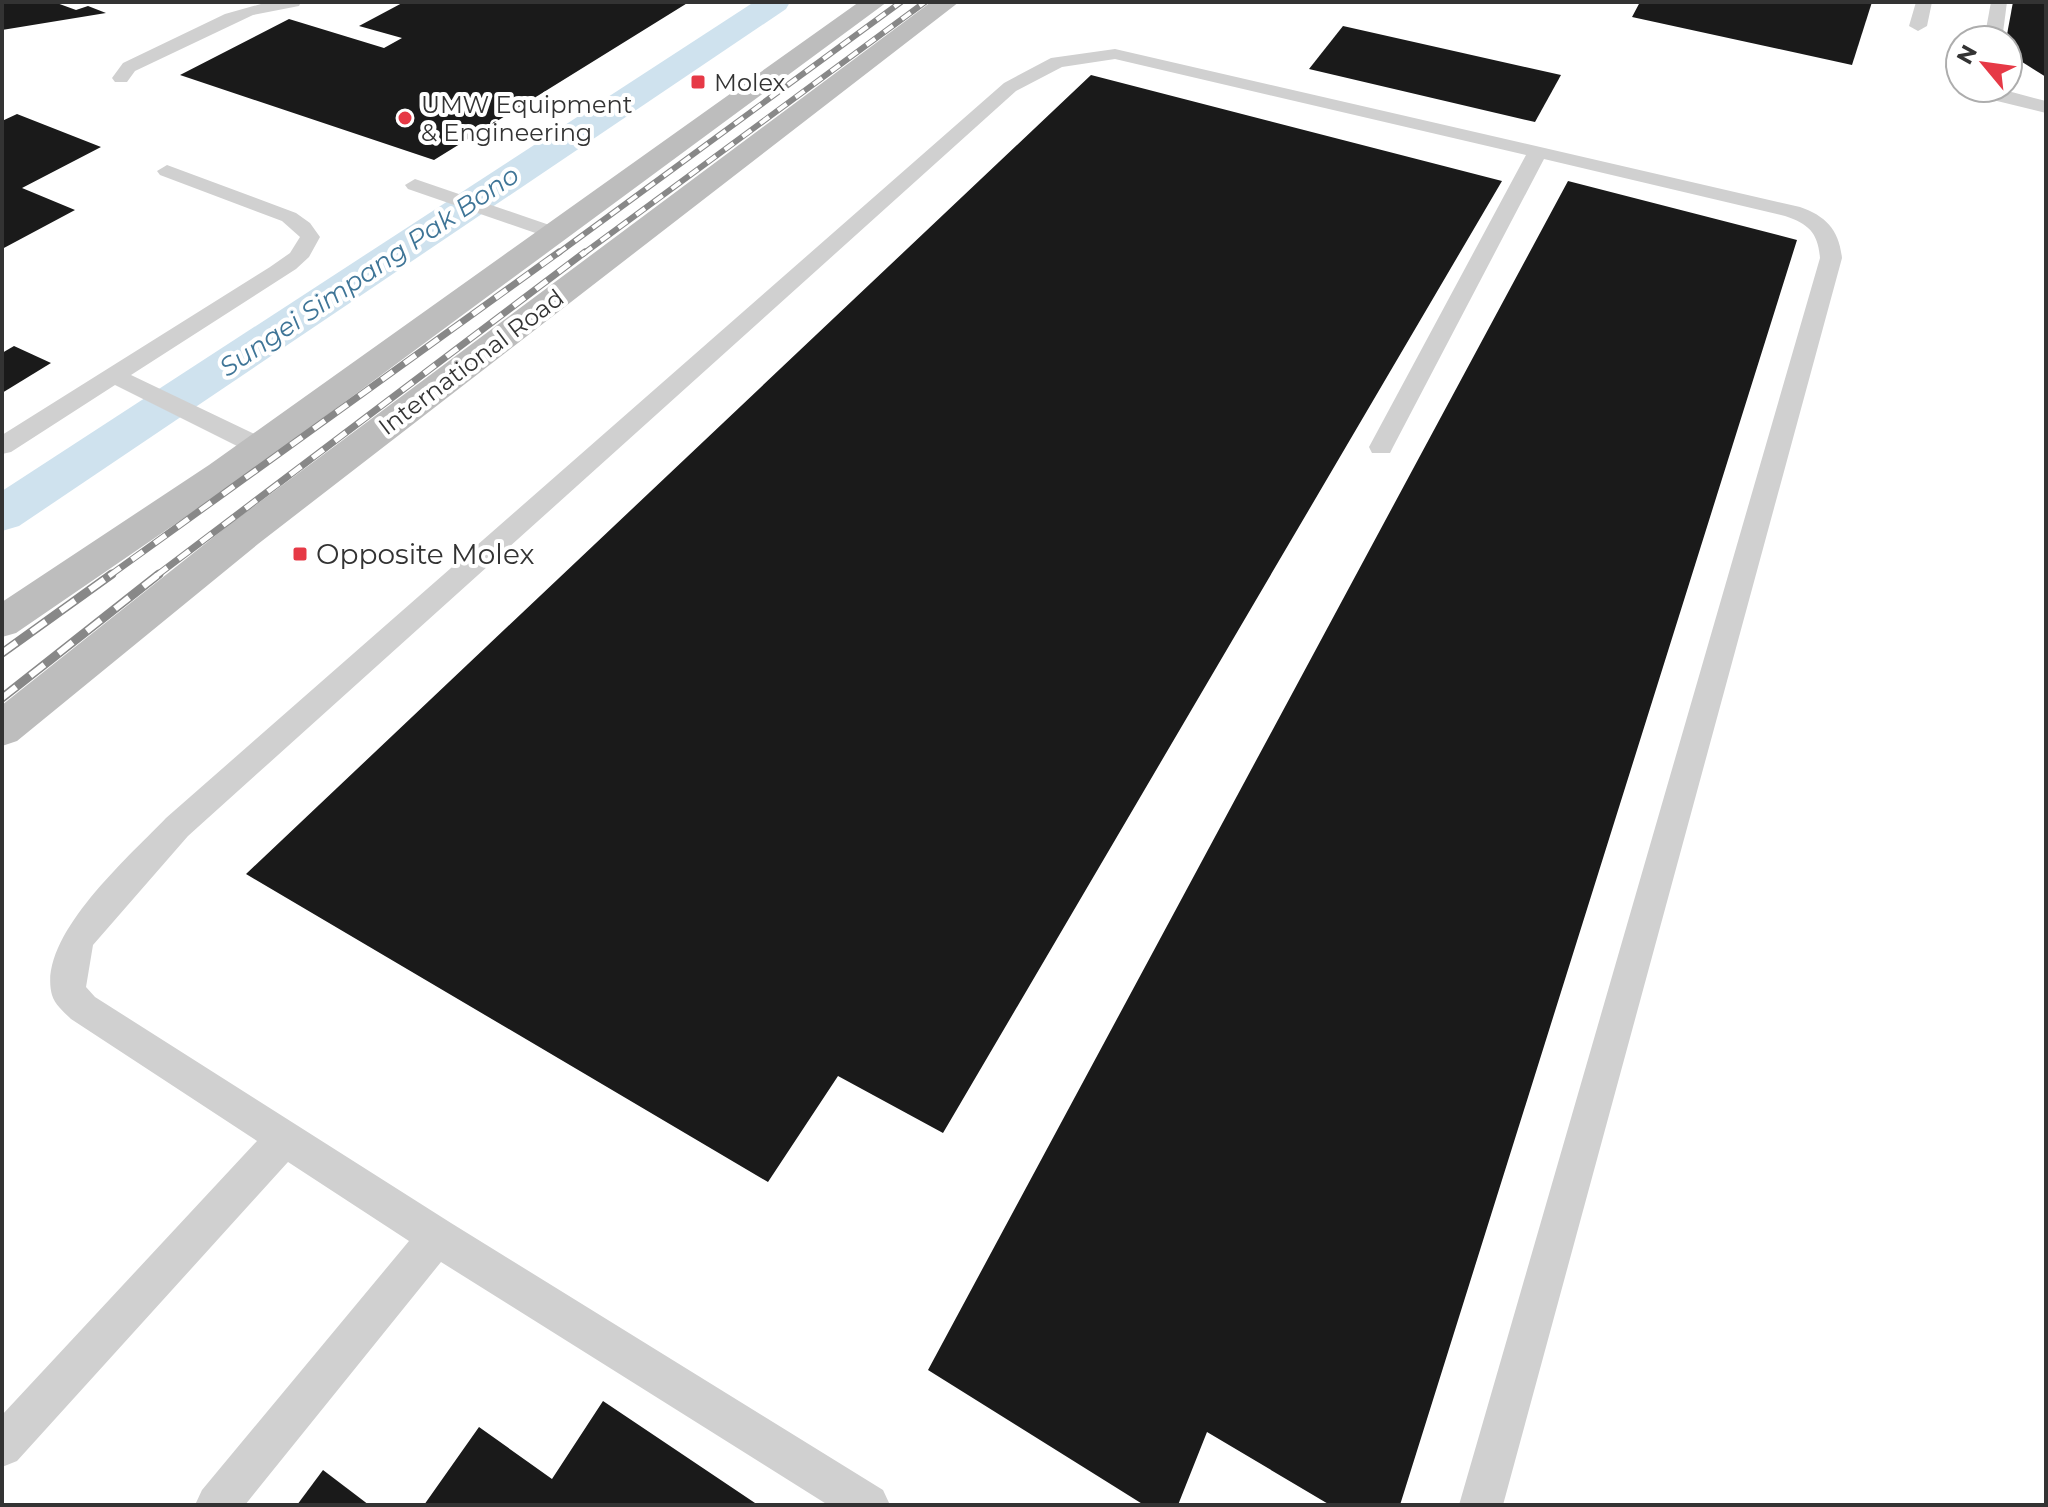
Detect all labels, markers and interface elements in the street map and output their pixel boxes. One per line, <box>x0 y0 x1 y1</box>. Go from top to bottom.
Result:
north arrow <box>1944 24 2024 104</box>
text: N <box>1951 40 1983 69</box>
place label: Molex <box>714 68 786 97</box>
marker: Molex <box>689 73 707 91</box>
place label: UMW Equipment & Engineering <box>421 90 633 147</box>
marker: UMW Equipment & Engineering <box>396 109 414 127</box>
water label: Sungei Simpang Pak Bono <box>213 159 525 383</box>
street label: International Road <box>373 283 569 441</box>
place label: Opposite Molex <box>316 537 534 571</box>
marker: Opposite Molex <box>291 545 309 563</box>

